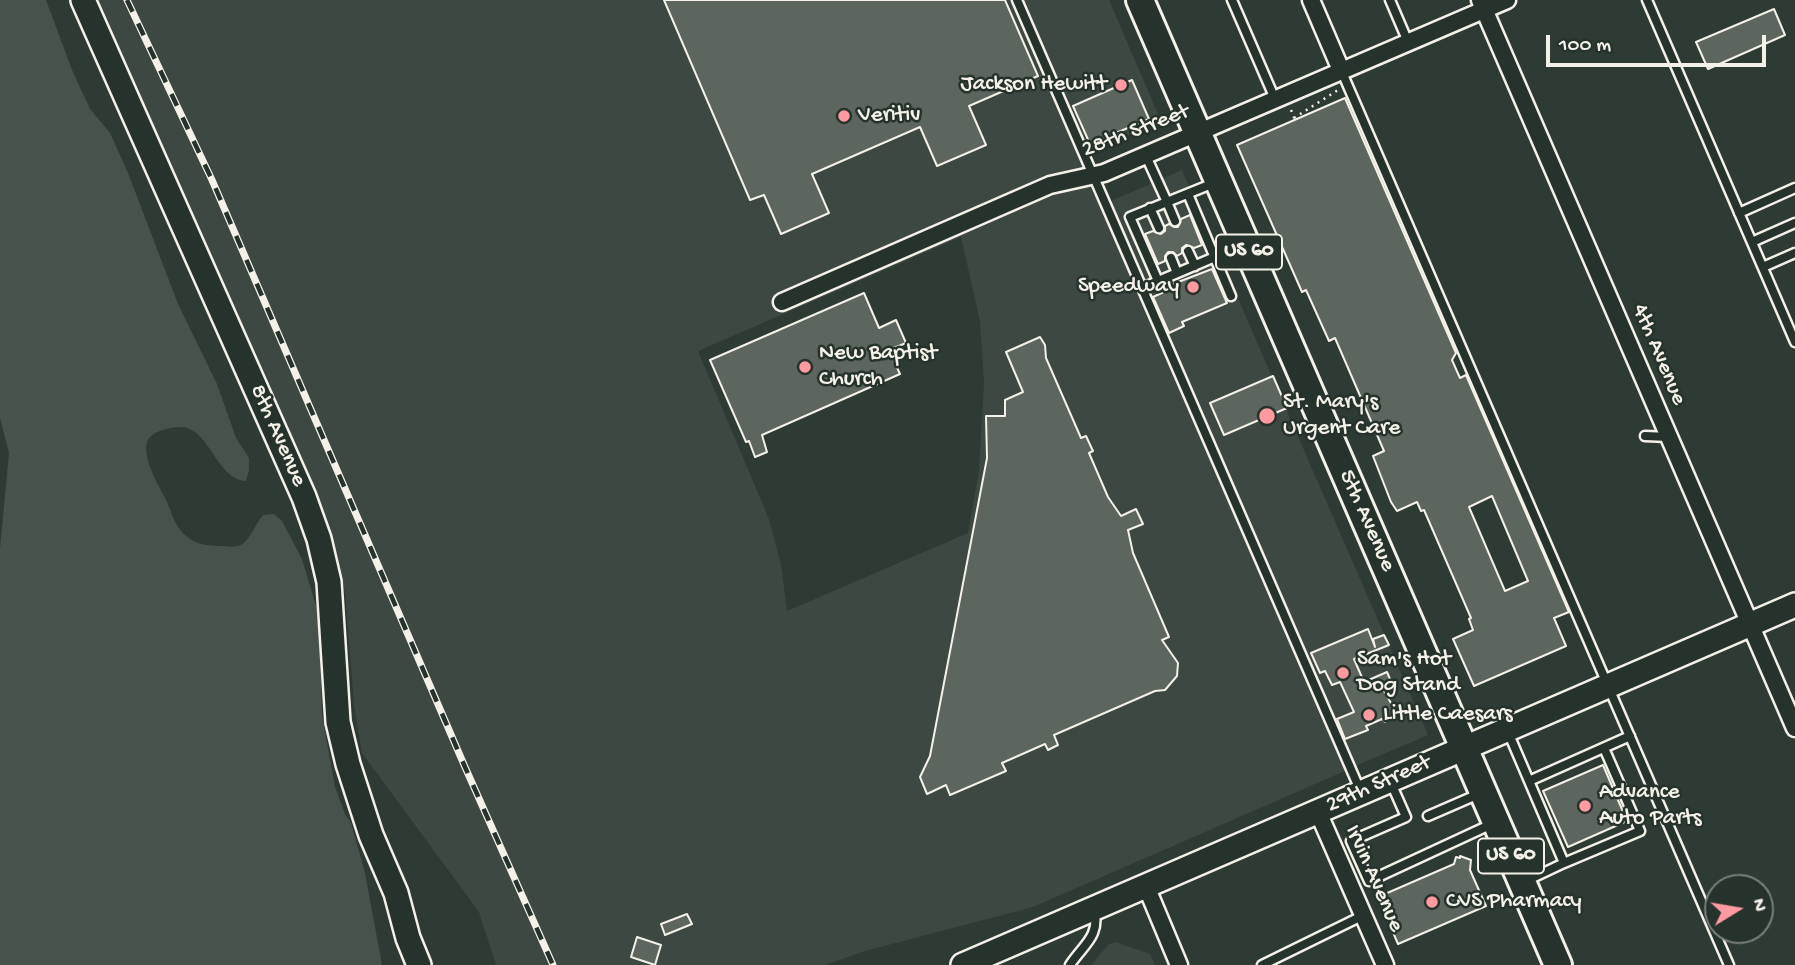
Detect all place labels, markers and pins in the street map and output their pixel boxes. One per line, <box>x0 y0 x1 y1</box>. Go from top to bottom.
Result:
place label: Jackson Hewitt <box>961 71 1107 99</box>
marker: Jackson Hewitt <box>1113 77 1129 93</box>
place label: Veritiv <box>858 102 920 130</box>
marker: Veritiv <box>836 108 852 124</box>
place label: Speedway <box>1078 273 1179 301</box>
marker: Speedway <box>1185 279 1201 295</box>
place label: New Baptist Church <box>819 340 937 394</box>
marker: New Baptist Church <box>797 359 813 375</box>
place label: St. Mary's Urgent Care <box>1283 389 1400 443</box>
marker: St. Mary's Urgent Care <box>1257 406 1277 426</box>
place label: Sam's Hot Dog Stand <box>1357 646 1460 700</box>
marker: Sam's Hot Dog Stand <box>1335 665 1351 681</box>
place label: Little Caesars <box>1383 701 1513 729</box>
marker: Little Caesars <box>1361 707 1377 723</box>
place label: Advance Auto Parts <box>1599 779 1702 833</box>
marker: Advance Auto Parts <box>1577 798 1593 814</box>
place label: CVS Pharmacy <box>1446 888 1582 916</box>
marker: CVS Pharmacy <box>1424 894 1440 910</box>

